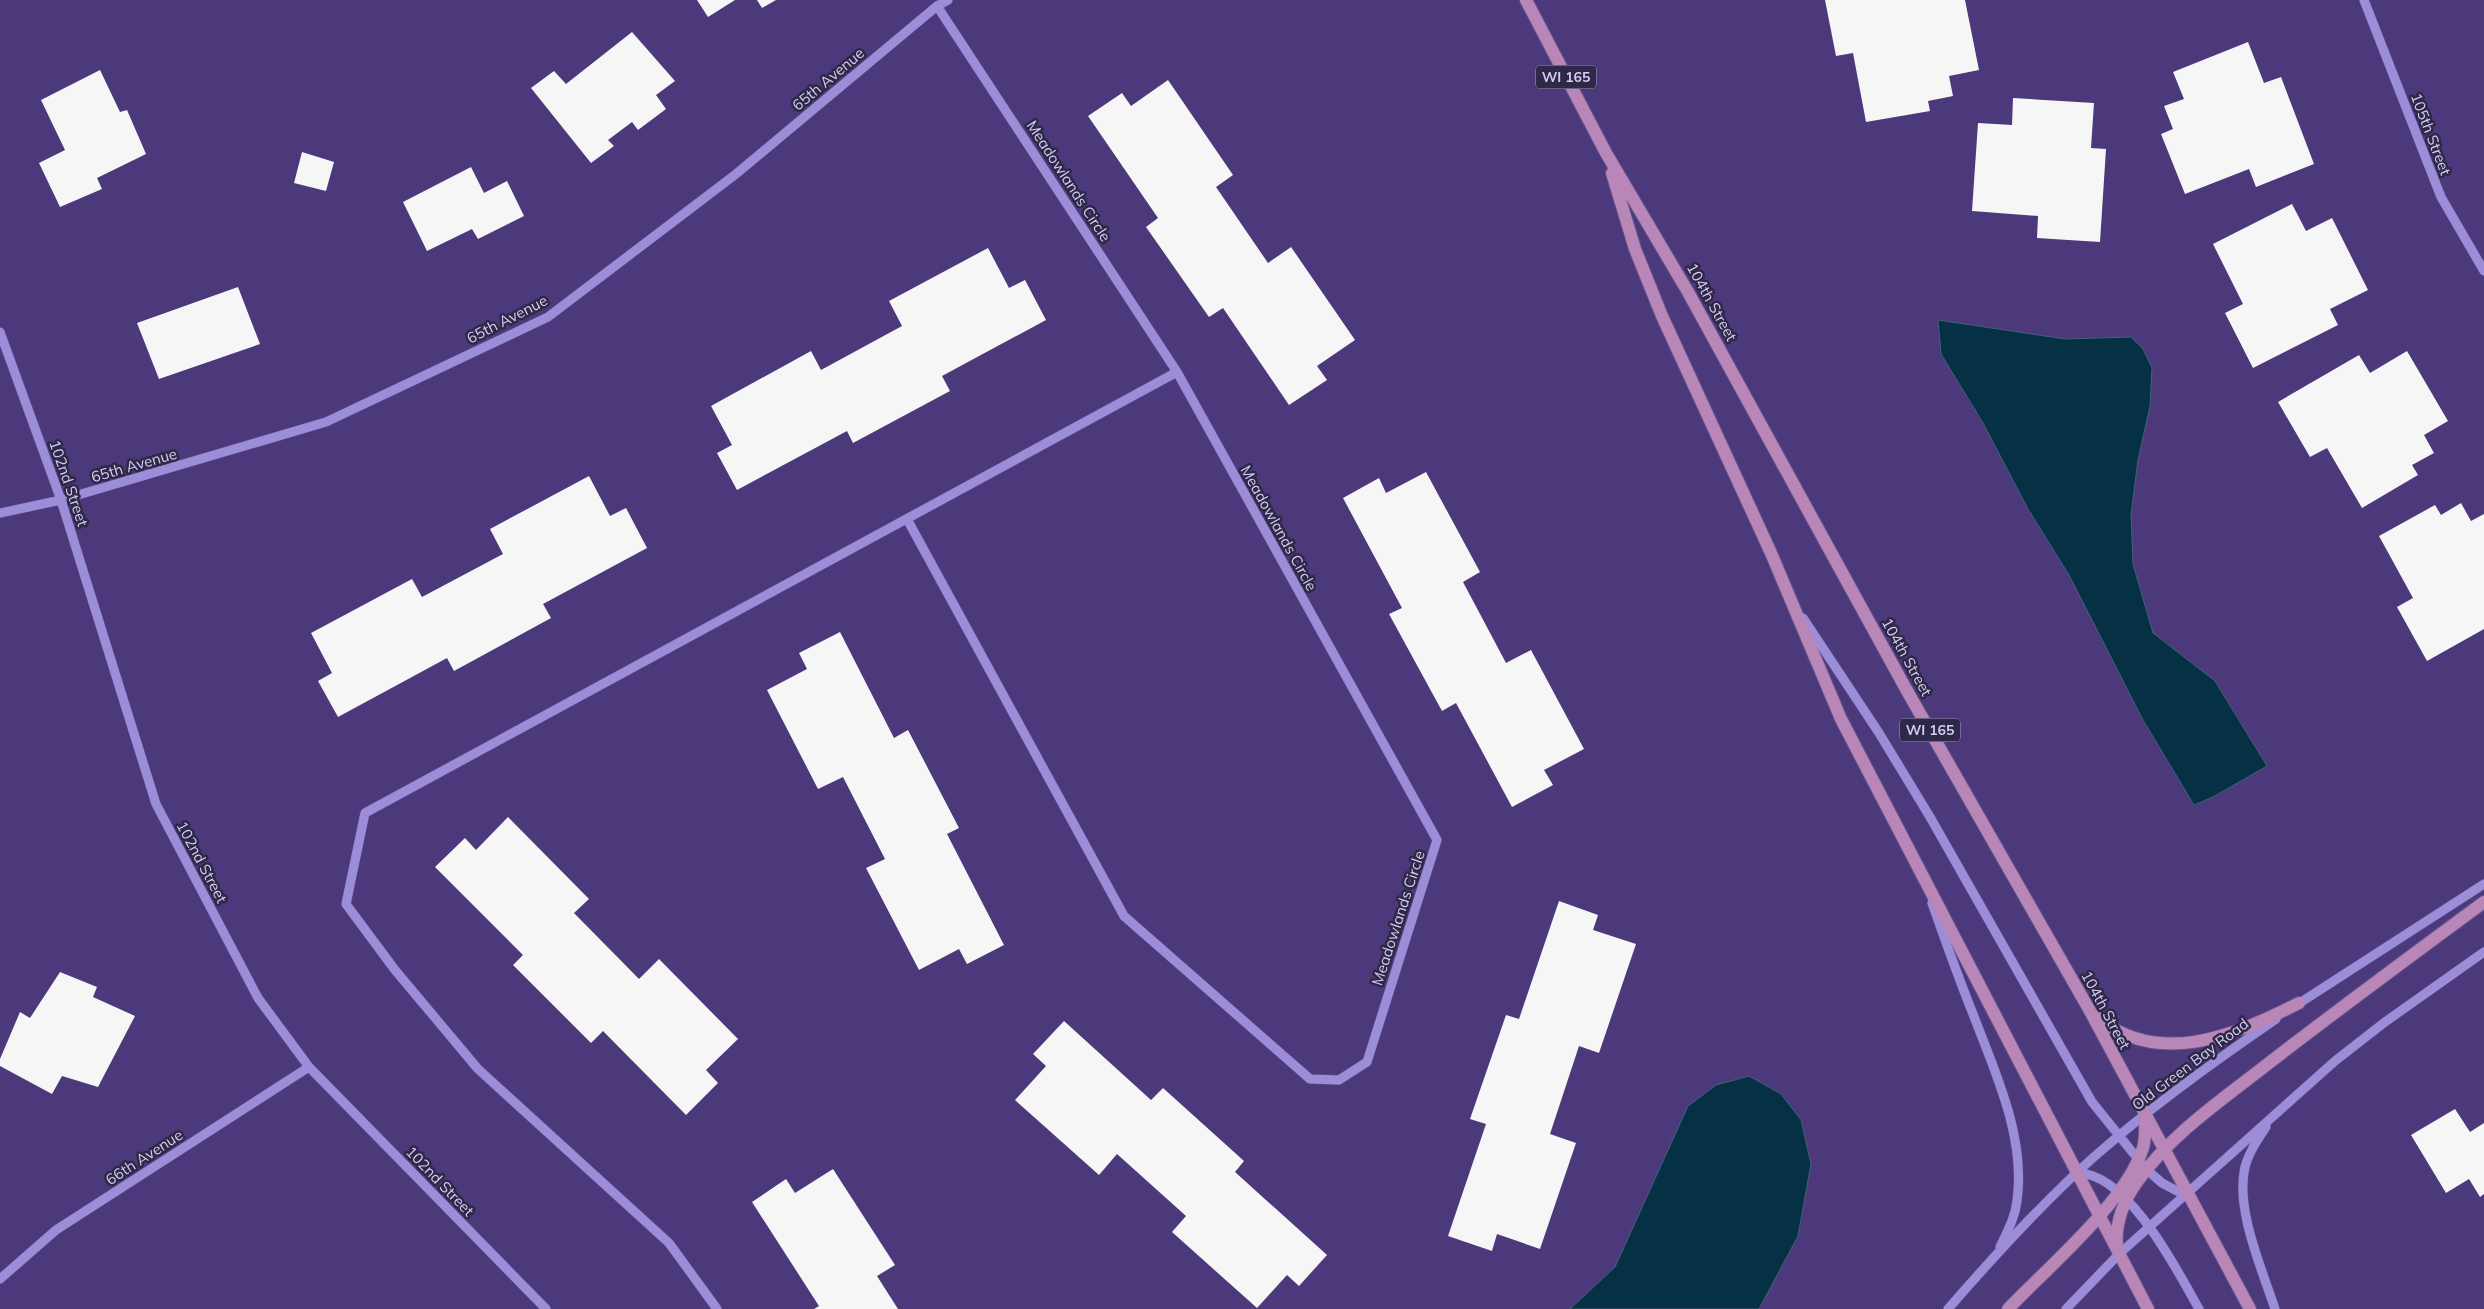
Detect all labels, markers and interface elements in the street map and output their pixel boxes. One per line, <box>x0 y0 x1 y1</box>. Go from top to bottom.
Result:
street label: 65th Avenue <box>788 43 868 115</box>
road number: WI 165 <box>1536 66 1596 88</box>
street label: 105th Street <box>2407 90 2455 178</box>
street label: Meadowlands Circle <box>1023 117 1115 245</box>
street label: 104th Street <box>1683 260 1741 344</box>
street label: 65th Avenue <box>463 291 551 347</box>
street label: 102nd Street <box>45 437 93 529</box>
street label: 65th Avenue <box>89 444 179 486</box>
street label: Meadowlands Circle <box>1237 462 1321 594</box>
street label: 104th Street <box>1878 615 1936 699</box>
road number: WI 165 <box>1900 718 1960 742</box>
street label: 102nd Street <box>172 818 232 906</box>
street label: Meadowlands Circle <box>1367 848 1429 988</box>
street label: 104th Street <box>2077 967 2135 1053</box>
street label: Old Green Bay Road <box>2128 1014 2252 1114</box>
street label: 66th Avenue <box>102 1125 186 1189</box>
street label: 102nd Street <box>402 1142 478 1220</box>

